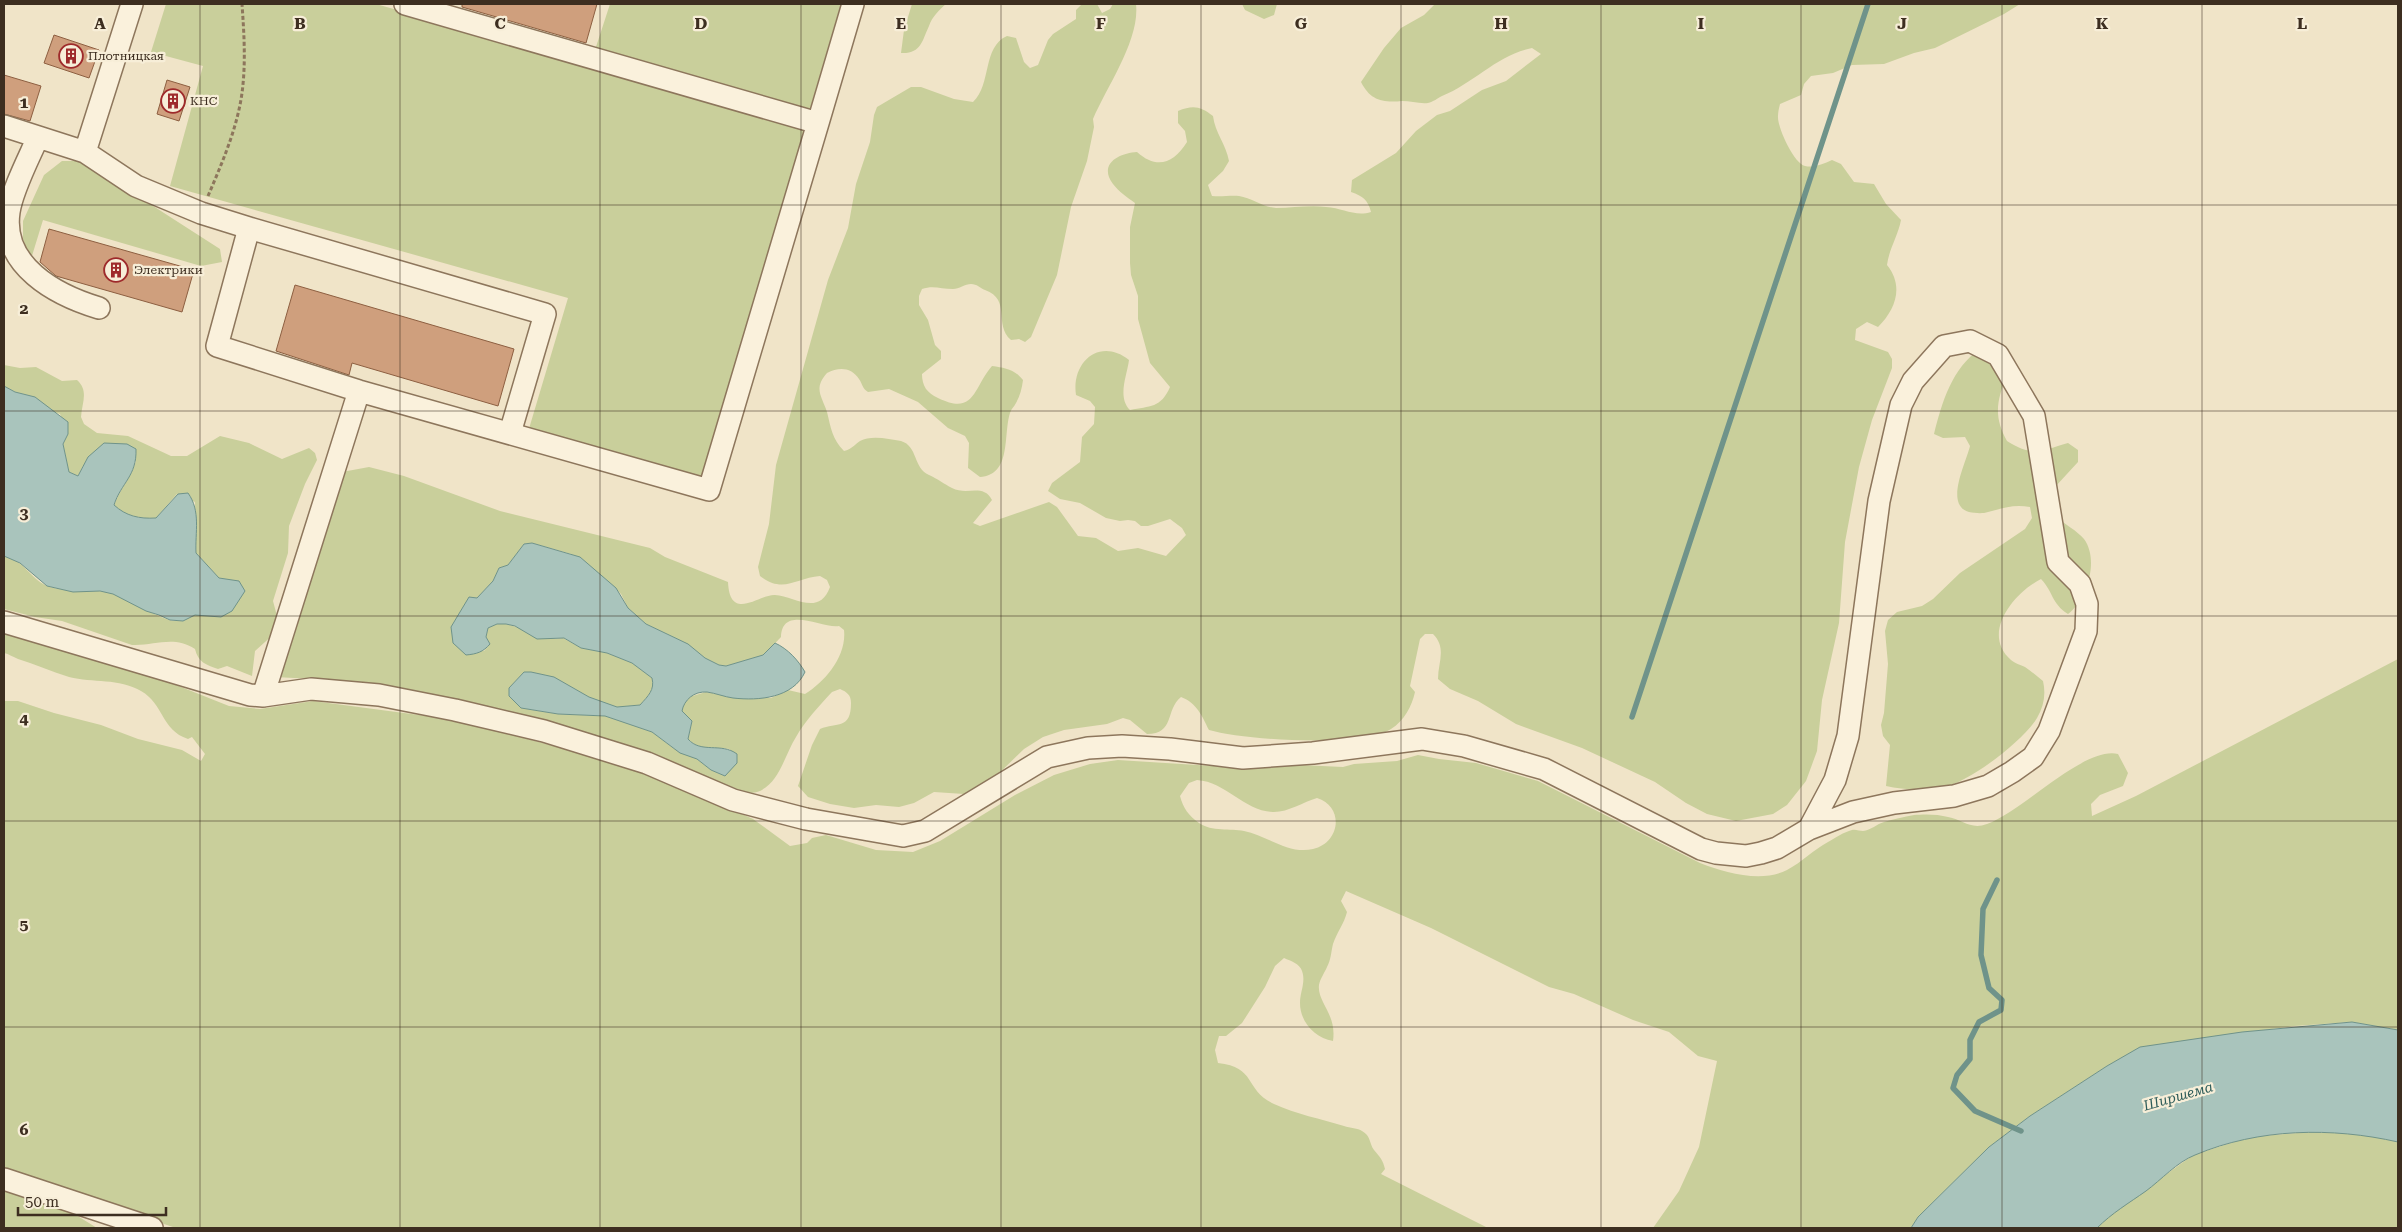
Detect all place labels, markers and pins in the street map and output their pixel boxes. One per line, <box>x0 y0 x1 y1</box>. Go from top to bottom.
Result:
building icon: Плотницкая <box>58 43 84 69</box>
place label: Плотницкая <box>88 49 164 63</box>
building icon: КНС <box>160 88 186 114</box>
place label: КНС <box>190 94 218 108</box>
building icon: Электрики <box>103 257 129 283</box>
place label: Электрики <box>134 263 203 277</box>

